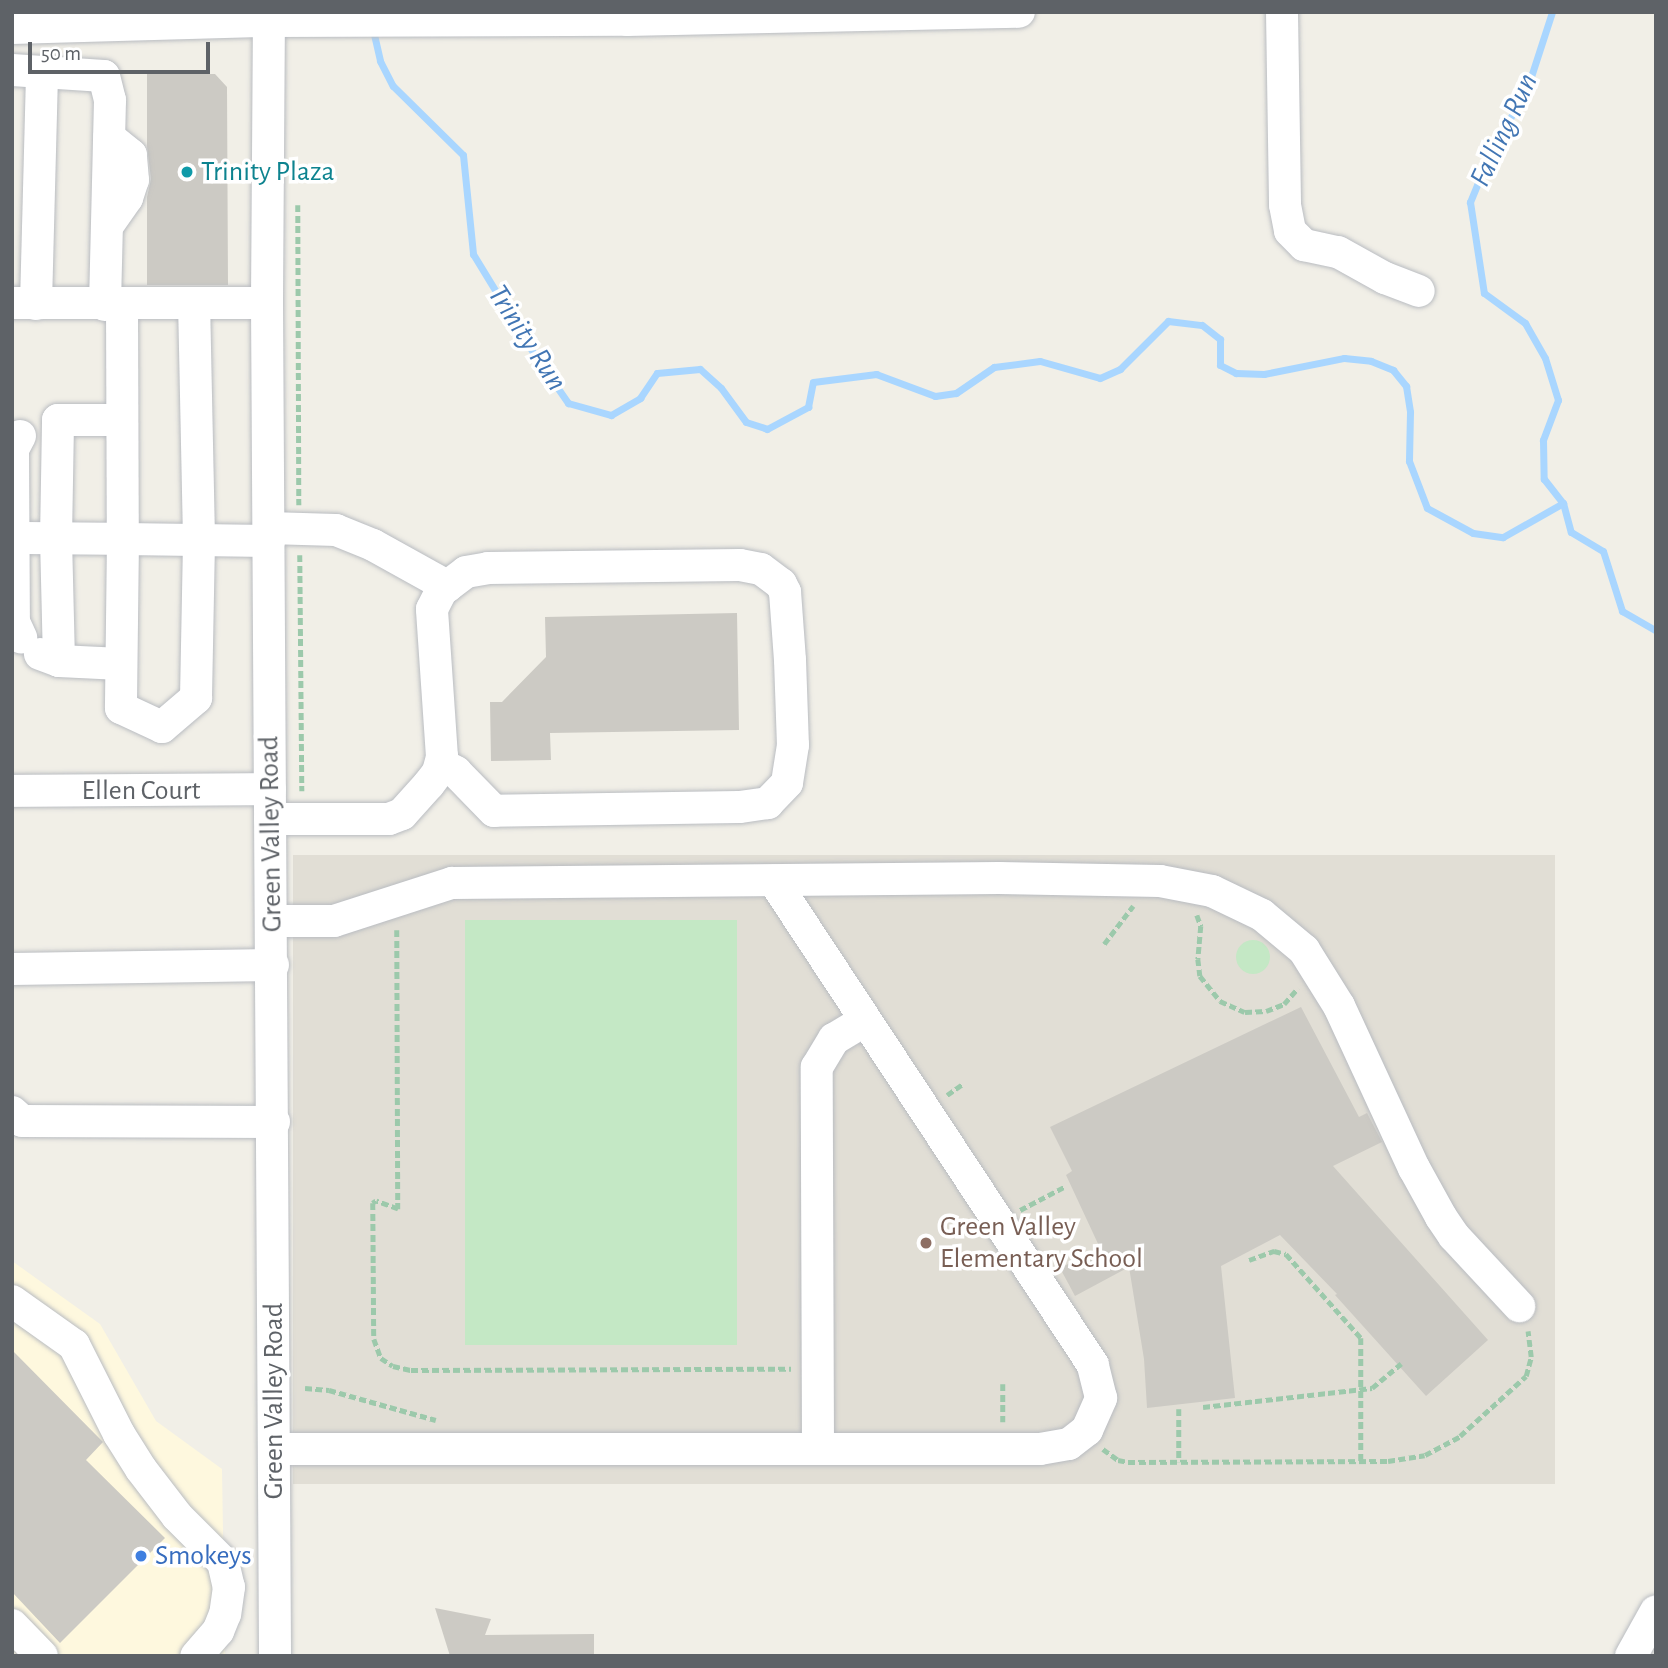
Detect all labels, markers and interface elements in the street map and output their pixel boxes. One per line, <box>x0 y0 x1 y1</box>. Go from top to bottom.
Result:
scale bar <box>32 28 214 72</box>
text: 50 m <box>41 43 81 64</box>
water label: Falling Run <box>1462 68 1546 192</box>
place label: Trinity Plaza <box>201 155 334 189</box>
marker: Trinity Plaza <box>179 164 195 180</box>
water label: Trinity Run <box>479 278 575 398</box>
street label: Green Valley Road <box>252 736 290 932</box>
street label: Ellen Court <box>82 774 200 808</box>
place label: Green Valley Elementary School <box>940 1210 1143 1276</box>
marker: Green Valley Elementary School <box>918 1235 934 1251</box>
street label: Green Valley Road <box>257 1303 291 1499</box>
place label: Smokeys <box>155 1539 252 1573</box>
marker: Smokeys <box>133 1548 149 1564</box>

